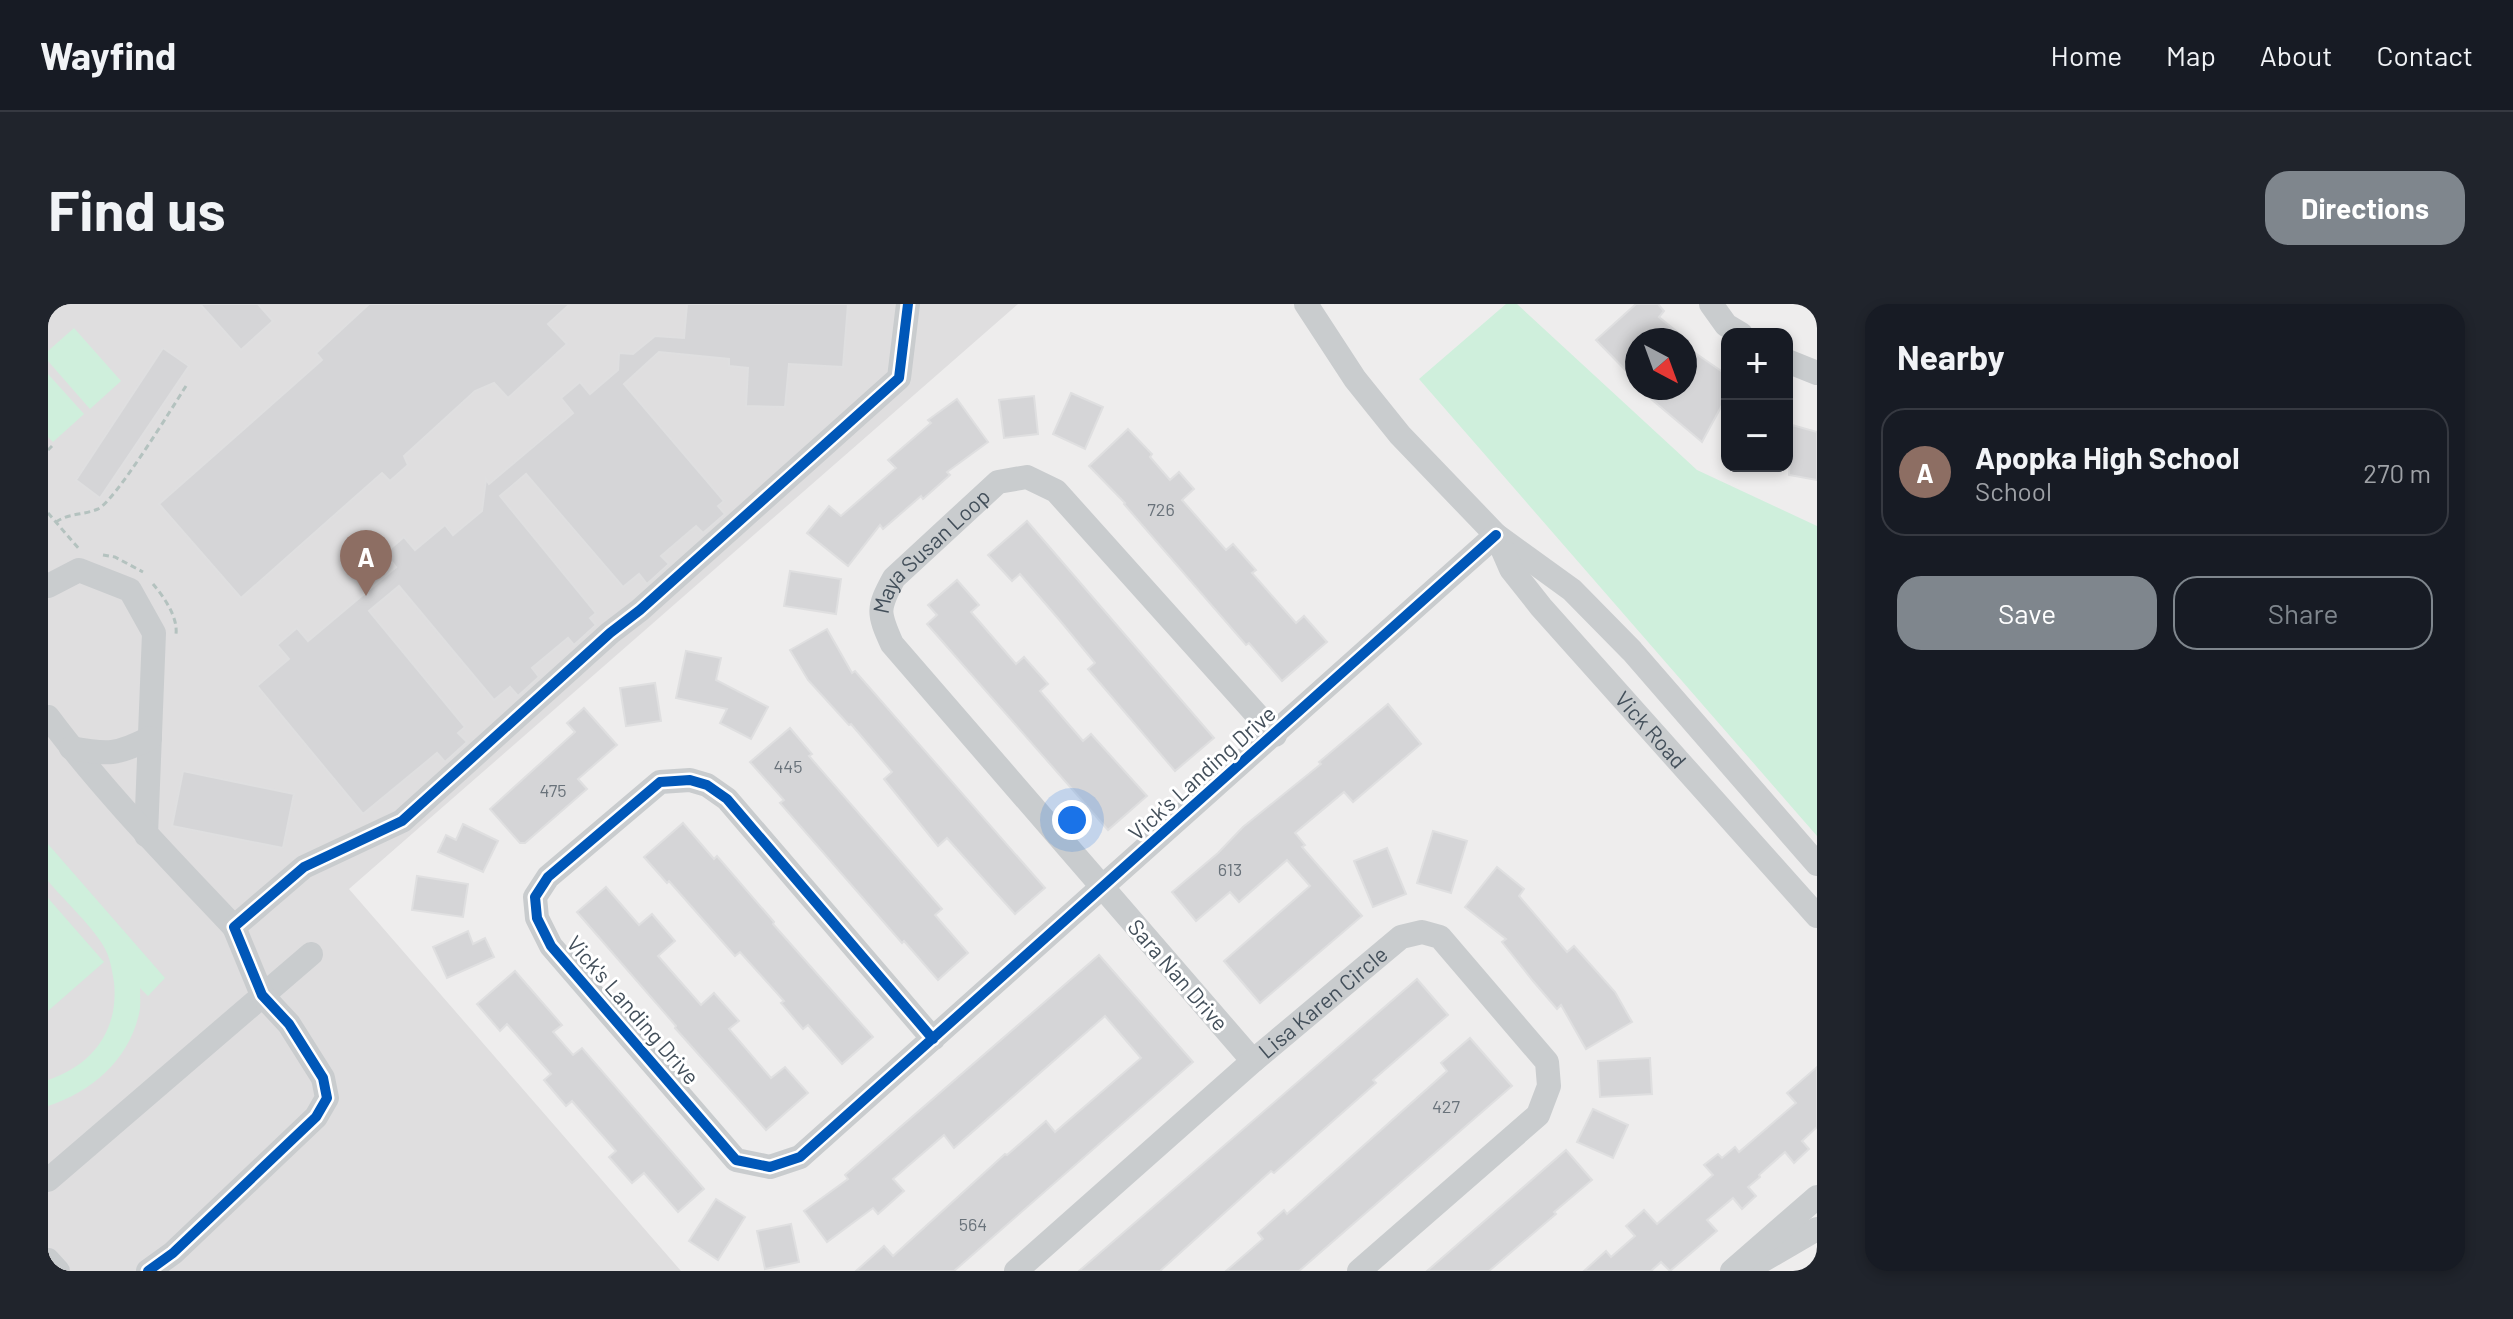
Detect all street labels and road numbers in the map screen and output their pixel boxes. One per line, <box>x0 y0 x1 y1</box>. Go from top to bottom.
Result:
street label: Maya Susan Loop <box>867 482 995 616</box>
street label: Vick Road <box>1610 685 1692 773</box>
street label: Vick's Landing Drive <box>1123 700 1280 845</box>
street label: Sara Nan Drive <box>1123 913 1234 1035</box>
street label: Vick's Landing Drive <box>562 930 705 1089</box>
street label: Lisa Karen Circle <box>1253 940 1392 1063</box>

